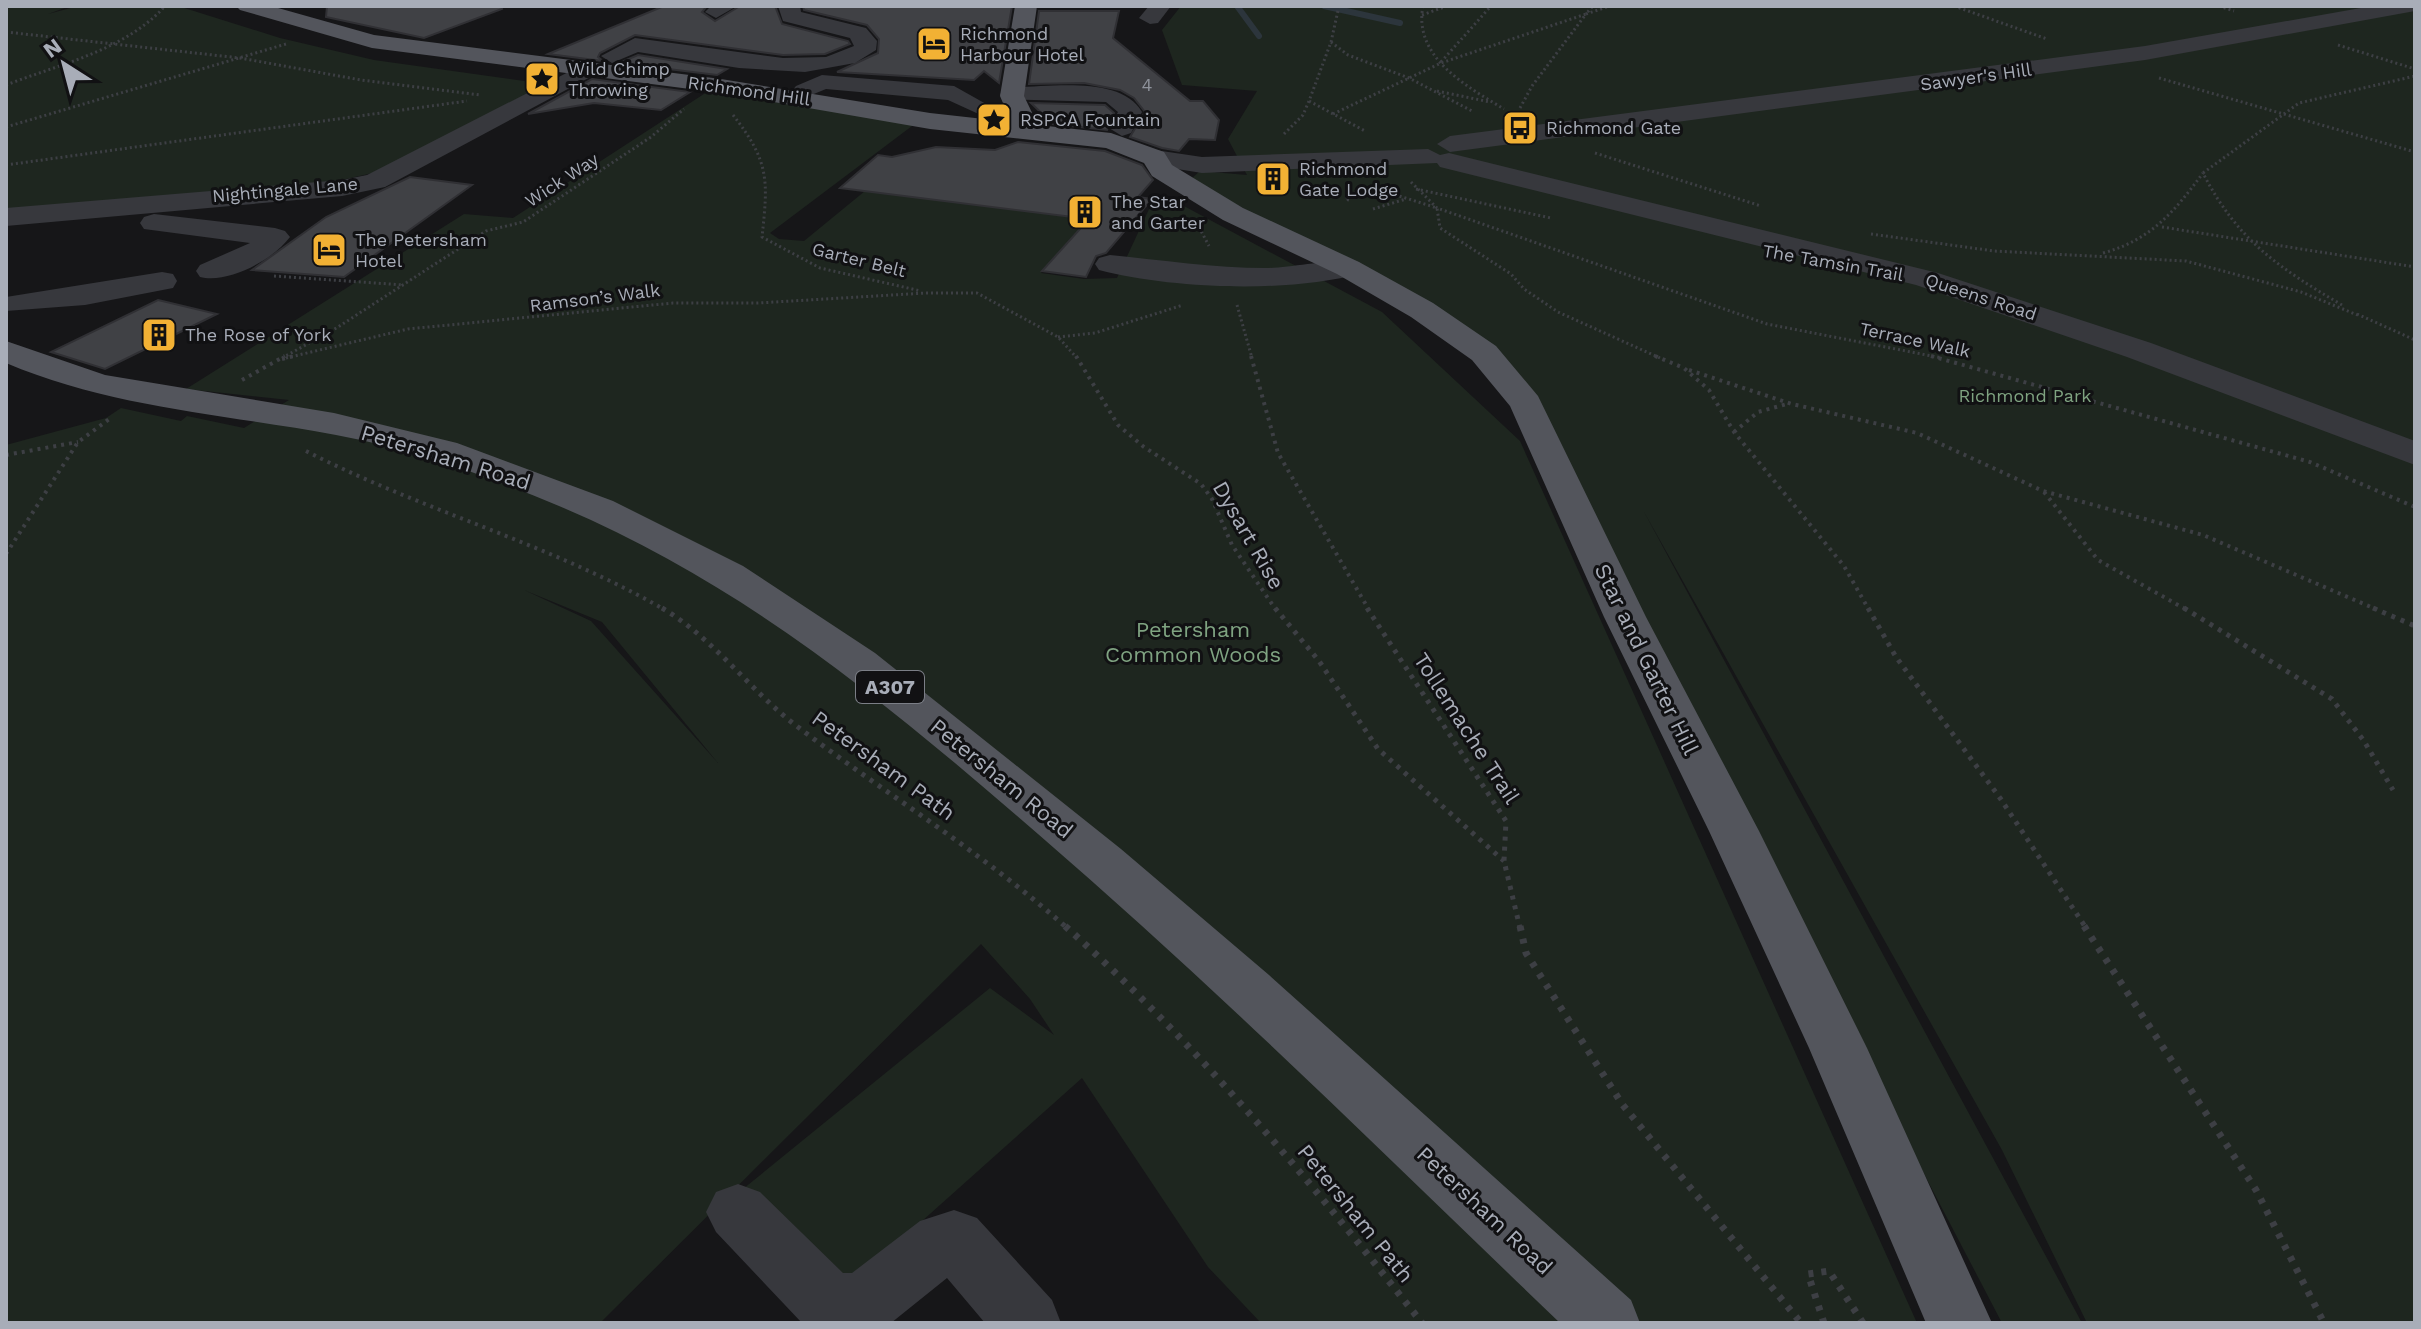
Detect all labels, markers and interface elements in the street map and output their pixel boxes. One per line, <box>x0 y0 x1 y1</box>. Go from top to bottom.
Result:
place label: Richmond Harbour Hotel <box>960 23 1085 65</box>
north arrow <box>24 24 104 104</box>
hotel icon: Richmond Harbour Hotel <box>915 25 953 63</box>
text: N <box>39 33 66 63</box>
place label: Wild Chimp Throwing <box>568 58 670 100</box>
street label: Sawyer's Hill <box>1919 58 2033 95</box>
place icon: Wild Chimp Throwing <box>523 60 561 98</box>
street label: Richmond Hill <box>686 72 812 110</box>
house number: 4 <box>1142 74 1153 95</box>
place icon: RSPCA Fountain <box>975 101 1013 139</box>
place label: RSPCA Fountain <box>1020 109 1161 130</box>
bus stop icon: Richmond Gate <box>1501 109 1539 147</box>
place label: Richmond Gate <box>1546 117 1681 138</box>
street label: Wick Way <box>521 148 603 211</box>
place label: Richmond Gate Lodge <box>1299 158 1398 200</box>
building icon: Richmond Gate Lodge <box>1254 160 1292 198</box>
street label: Nightingale Lane <box>211 173 359 206</box>
place label: The Star and Garter <box>1111 191 1205 233</box>
building icon: The Star and Garter <box>1066 193 1104 231</box>
place label: The Petersham Hotel <box>355 229 487 271</box>
hotel icon: The Petersham Hotel <box>310 231 348 269</box>
street label: Garter Belt <box>810 238 909 281</box>
street label: The Tamsin Trail <box>1761 240 1905 285</box>
street label: Queens Road <box>1923 269 2040 324</box>
street label: Ramson’s Walk <box>529 279 661 316</box>
building icon: The Rose of York <box>140 316 178 354</box>
street label: Terrace Walk <box>1858 318 1972 361</box>
place label: The Rose of York <box>185 324 331 345</box>
park label: Richmond Park <box>1958 385 2092 406</box>
street label: Petersham Road <box>358 420 534 495</box>
street label: Dysart Rise <box>1208 477 1290 594</box>
street label: Star and Garter Hill <box>1589 560 1704 759</box>
park label: Petersham Common Woods <box>1105 617 1281 667</box>
street label: Tollemache Trail <box>1409 648 1525 809</box>
road number: A307 <box>856 671 924 703</box>
street label: Petersham Path <box>807 705 960 826</box>
street label: Petersham Road <box>925 713 1078 843</box>
street label: Petersham Path <box>1292 1139 1419 1287</box>
street label: Petersham Road <box>1412 1141 1557 1279</box>

